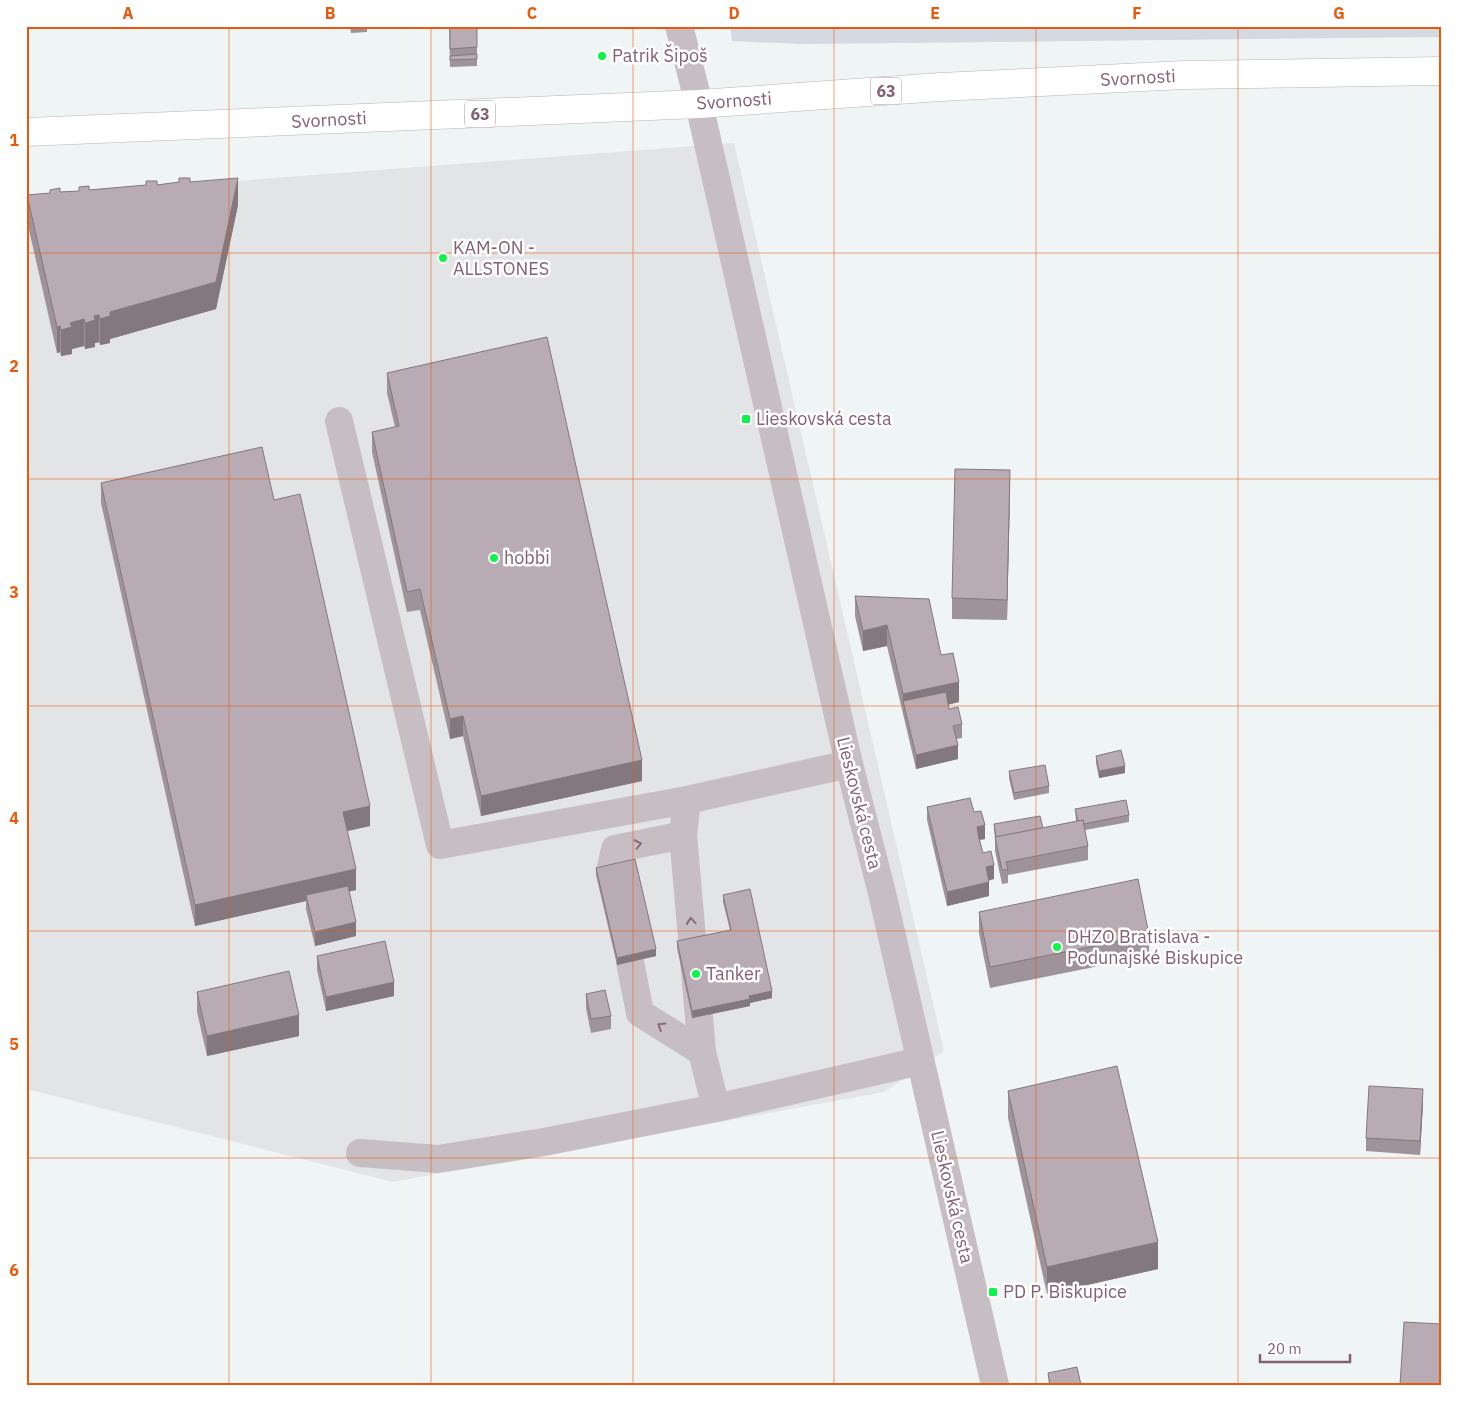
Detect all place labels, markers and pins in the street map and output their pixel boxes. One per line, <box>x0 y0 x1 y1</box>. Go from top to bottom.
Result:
place label: Patrik Šipoš <box>612 43 708 67</box>
marker: Patrik Šipoš <box>596 50 608 62</box>
place label: KAM-ON - ALLSTONES <box>453 236 549 280</box>
marker: KAM-ON - ALLSTONES <box>437 252 449 264</box>
place label: Lieskovská cesta <box>756 407 892 430</box>
marker: Lieskovská cesta <box>740 413 752 425</box>
place label: hobbi <box>504 546 550 569</box>
marker: hobbi <box>488 552 500 564</box>
place label: DHZO Bratislava - Podunajské Biskupice <box>1067 925 1243 969</box>
marker: DHZO Bratislava - Podunajské Biskupice <box>1051 941 1063 953</box>
place label: Tanker <box>706 962 761 985</box>
marker: Tanker <box>690 968 702 980</box>
place label: PD P. Biskupice <box>1003 1280 1127 1303</box>
marker: PD P. Biskupice <box>987 1286 999 1298</box>

